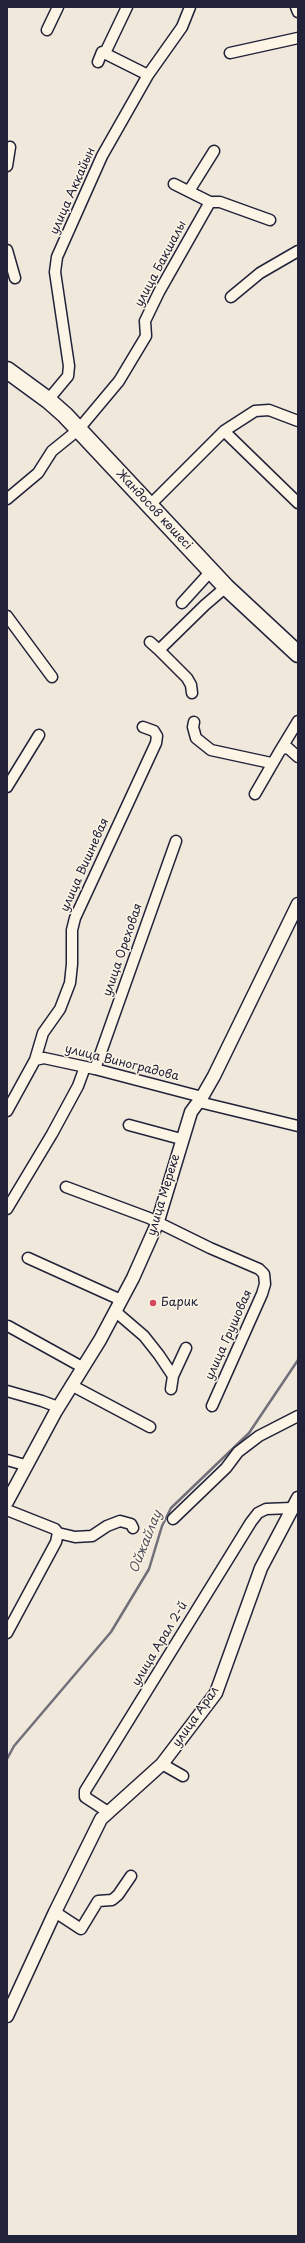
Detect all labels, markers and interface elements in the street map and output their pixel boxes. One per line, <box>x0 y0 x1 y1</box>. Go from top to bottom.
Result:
street label: улица Аккайын <box>47 145 99 237</box>
street label: улица Бакшалы <box>132 219 190 309</box>
street label: Жандосов көшесі <box>113 467 195 553</box>
street label: улица Вишневая <box>58 816 112 914</box>
street label: улица Ореховая <box>100 902 146 998</box>
street label: улица Виноградова <box>63 1042 181 1084</box>
street label: улица Мереке <box>145 1152 183 1238</box>
street label: улица Грушовая <box>203 1288 255 1382</box>
place label: Барик <box>161 1296 198 1310</box>
marker: Барик <box>148 1298 158 1308</box>
water label: Ойжайлау <box>126 1508 166 1576</box>
street label: улица Арал 2-й <box>129 1599 191 1689</box>
street label: улица Арал <box>170 1684 222 1750</box>

